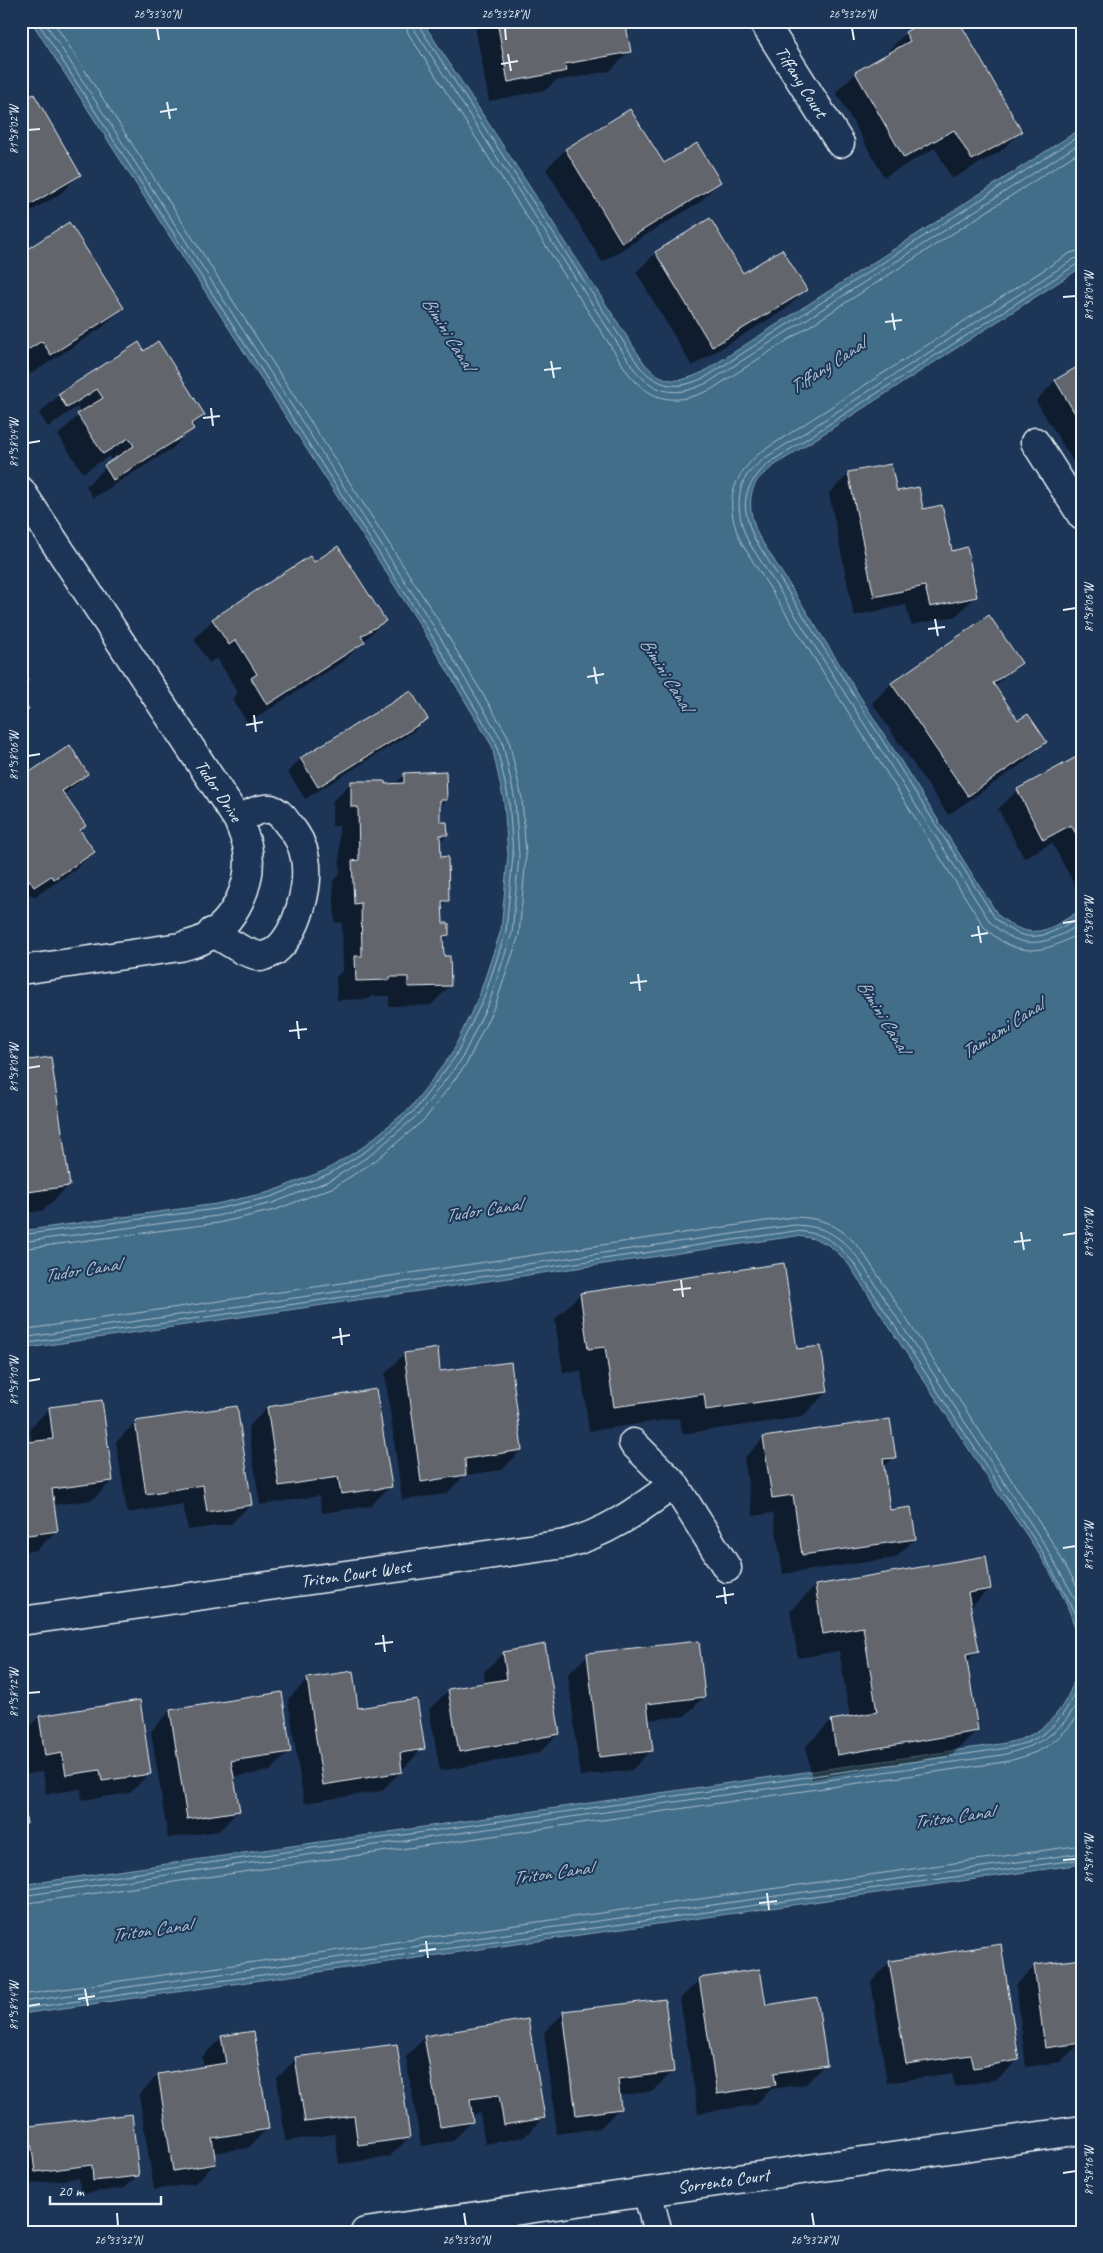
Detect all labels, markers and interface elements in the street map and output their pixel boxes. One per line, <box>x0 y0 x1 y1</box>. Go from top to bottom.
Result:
text: 26°33'30"N <box>133 6 182 22</box>
text: 26°33'28"N <box>481 6 530 22</box>
text: 26°33'26"N <box>828 6 877 22</box>
street label: Tiffany Court <box>771 42 833 123</box>
text: 81°58'02"W <box>6 103 22 154</box>
text: 81°58'04"W <box>1081 269 1097 320</box>
water label: Bimini Canal <box>416 292 483 380</box>
water label: Tiffany Canal <box>784 329 875 399</box>
text: 81°58'04"W <box>6 416 22 467</box>
text: 81°58'06"W <box>1081 581 1097 632</box>
water label: Bimini Canal <box>634 633 701 721</box>
text: 81°58'06"W <box>6 729 22 780</box>
street label: Tudor Drive <box>190 756 248 827</box>
text: 81°58'08"W <box>1081 894 1097 945</box>
water label: Bimini Canal <box>851 975 918 1063</box>
water label: Tamiami Canal <box>956 990 1053 1064</box>
text: 81°58'08"W <box>6 1041 22 1092</box>
water label: Tudor Canal <box>443 1191 529 1228</box>
text: 81°58'10"W <box>1081 1206 1097 1257</box>
water label: Tudor Canal <box>42 1251 128 1288</box>
text: 81°58'10"W <box>6 1354 22 1405</box>
text: 81°58'12"W <box>1081 1519 1097 1570</box>
street label: Triton Court West <box>299 1555 414 1592</box>
text: 81°58'12"W <box>6 1666 22 1717</box>
water label: Triton Canal <box>911 1799 1001 1834</box>
text: 81°58'14"W <box>1081 1832 1097 1883</box>
water label: Triton Canal <box>510 1855 600 1890</box>
water label: Triton Canal <box>109 1912 199 1947</box>
text: 81°58'14"W <box>6 1979 22 2030</box>
text: 81°58'16"W <box>1081 2144 1097 2195</box>
street label: Sorrento Court <box>676 2163 774 2198</box>
scale bar <box>50 2173 161 2205</box>
text: 20 m <box>58 2182 85 2201</box>
text: 26°33'32"N <box>94 2232 143 2248</box>
text: 26°33'30"N <box>442 2232 491 2248</box>
text: 26°33'28"N <box>790 2232 839 2248</box>

